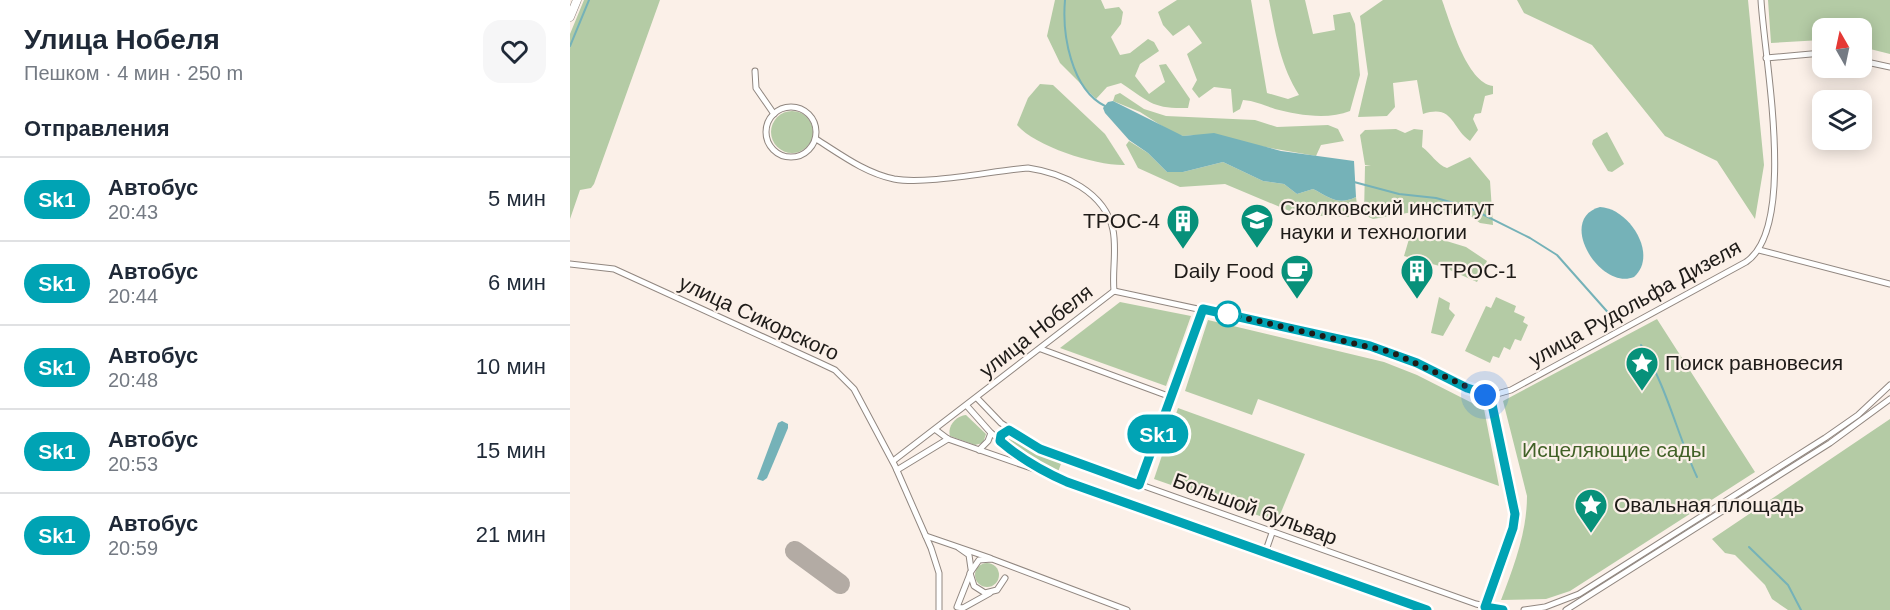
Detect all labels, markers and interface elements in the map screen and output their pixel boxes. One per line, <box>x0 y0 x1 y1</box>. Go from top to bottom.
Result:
north arrow <box>1812 18 1872 78</box>
map controls <box>1812 18 1872 150</box>
button: heart <box>483 20 546 83</box>
text: Улица Нобеля <box>24 24 220 55</box>
text: Пешком · 4 мин · 250 m <box>24 62 243 84</box>
button: layers <box>1812 90 1872 150</box>
text: Отправления <box>24 116 170 141</box>
text: Автобус <box>108 175 198 200</box>
text: 5 мин <box>488 186 546 211</box>
text: Sk1 <box>38 188 76 211</box>
place label: Сколковский институт науки и технологии <box>1280 196 1495 243</box>
text: 20:43 <box>108 201 158 223</box>
school or university icon: Сколковский институт науки и технологии <box>1239 202 1275 249</box>
building icon: TPOC-4 <box>1165 203 1201 250</box>
place label: TPOC-4 <box>1083 209 1160 232</box>
street label: улица Рудольфа Дизеля <box>1525 235 1745 371</box>
cafe icon: Daily Food <box>1279 253 1315 300</box>
building icon: TPOC-1 <box>1399 253 1435 300</box>
text: Автобус <box>108 259 198 284</box>
place label: Daily Food <box>1174 259 1274 282</box>
place label: TPOC-1 <box>1440 259 1517 282</box>
text: 6 мин <box>488 270 546 295</box>
street label: улица Сикорского <box>676 270 843 365</box>
text: Sk1 <box>38 272 76 295</box>
street label: улица Нобеля <box>975 279 1097 382</box>
text: 20:44 <box>108 285 158 307</box>
unlabelled marker <box>1215 301 1241 327</box>
text: Автобус <box>108 343 198 368</box>
place icon: Поиск равновесия <box>1624 345 1660 392</box>
place label: Поиск равновесия <box>1665 351 1843 374</box>
text: 10 мин <box>476 354 546 379</box>
text: Sk1 <box>38 356 76 379</box>
text: 20:48 <box>108 369 158 391</box>
your location <box>1470 380 1500 410</box>
line badge: Sk1 <box>1124 414 1192 454</box>
text: Sk1 <box>1139 423 1177 446</box>
text: Автобус <box>108 427 198 452</box>
text: 15 мин <box>476 438 546 463</box>
park label: Исцеляющие сады <box>1522 438 1706 461</box>
text: Sk1 <box>38 440 76 463</box>
text: 20:53 <box>108 453 158 475</box>
street label: Большой бульвар <box>1170 468 1341 549</box>
place icon: Овальная площадь <box>1573 487 1609 534</box>
place label: Овальная площадь <box>1614 493 1804 516</box>
text: Автобус <box>108 511 198 536</box>
text: 21 мин <box>476 522 546 547</box>
text: Sk1 <box>38 524 76 547</box>
text: 20:59 <box>108 537 158 559</box>

